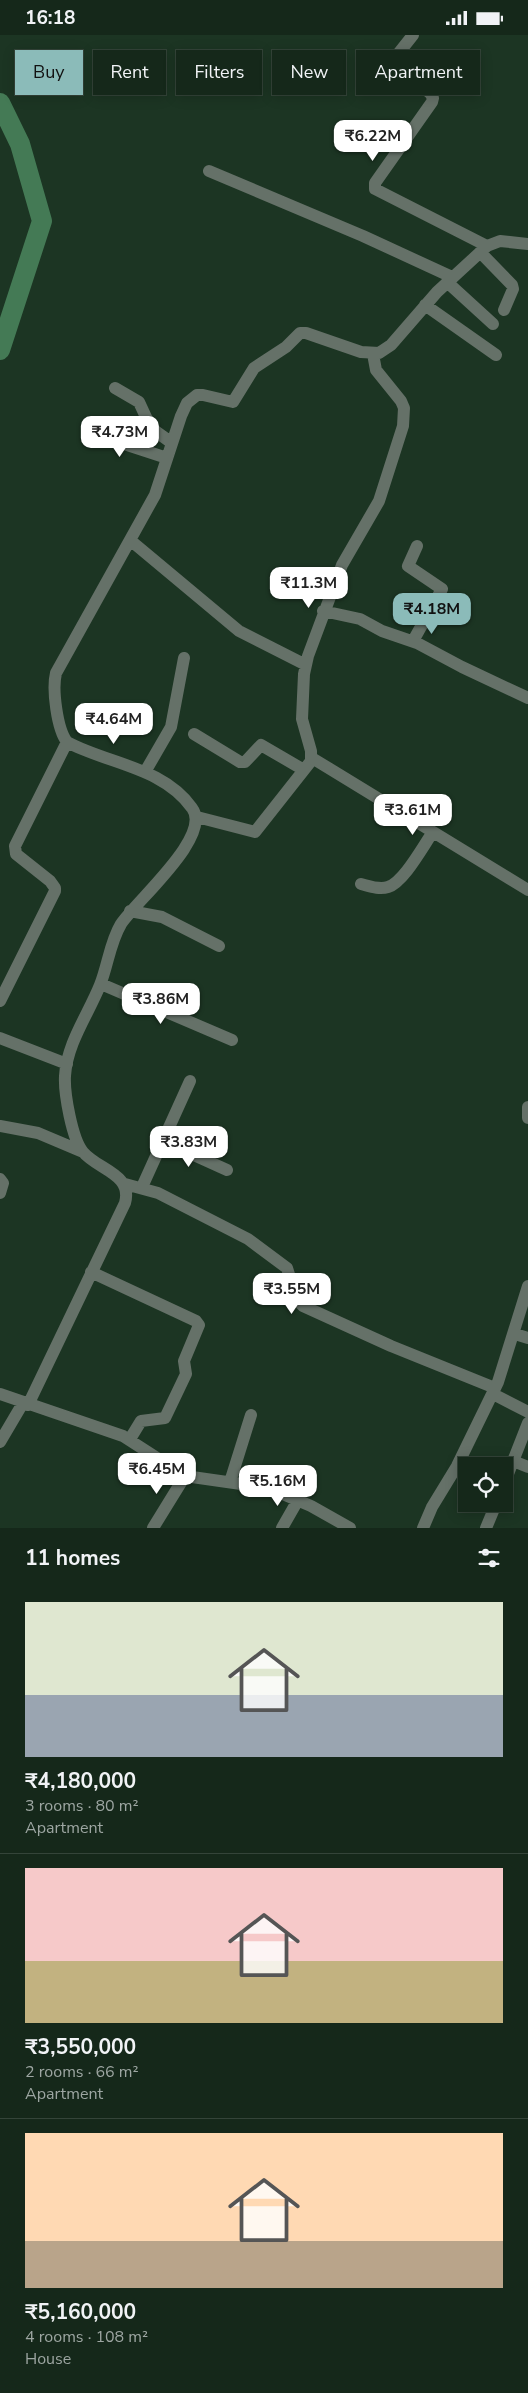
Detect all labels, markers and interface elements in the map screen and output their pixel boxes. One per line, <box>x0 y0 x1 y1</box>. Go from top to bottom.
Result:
text: 16:18 <box>25 5 75 31</box>
chip: Buy <box>15 50 83 95</box>
chip: Rent <box>93 50 166 95</box>
chip: Filters <box>176 50 262 95</box>
chip: New <box>272 50 346 95</box>
chip: Apartment <box>356 50 480 95</box>
pin: ₹6.22M <box>332 119 414 162</box>
text: ₹6.22M <box>345 125 401 147</box>
pin: ₹4.73M <box>79 415 161 458</box>
text: ₹4.73M <box>92 421 148 443</box>
pin: ₹11.3M <box>268 567 350 609</box>
text: ₹11.3M <box>281 572 337 594</box>
pin: ₹4.18M <box>391 593 473 635</box>
text: ₹4.18M <box>404 598 460 620</box>
pin: ₹4.64M <box>73 703 155 745</box>
text: ₹4.64M <box>86 708 142 730</box>
pin: ₹3.61M <box>372 793 454 836</box>
text: ₹3.61M <box>385 799 441 821</box>
pin: ₹3.86M <box>120 983 202 1025</box>
text: ₹3.86M <box>133 988 189 1010</box>
pin: ₹3.83M <box>148 1125 230 1168</box>
text: ₹3.83M <box>161 1131 217 1153</box>
pin: ₹3.55M <box>251 1273 333 1315</box>
text: ₹3.55M <box>264 1278 320 1300</box>
pin: ₹6.45M <box>116 1453 198 1495</box>
map controls <box>458 1457 513 1512</box>
button: locate <box>458 1457 513 1512</box>
text: ₹6.45M <box>129 1458 185 1480</box>
pin: ₹5.16M <box>237 1465 319 1507</box>
text: ₹5.16M <box>250 1470 306 1492</box>
text: 11 homes <box>25 1544 120 1572</box>
icon: filters <box>475 1544 503 1572</box>
icon: home <box>219 1635 309 1725</box>
text: ₹4,180,000 <box>25 1767 136 1795</box>
text: 3 rooms · 80 m² <box>25 1795 138 1817</box>
text: Apartment <box>25 1817 103 1839</box>
icon: home <box>219 1900 309 1990</box>
text: ₹3,550,000 <box>25 2033 136 2061</box>
text: 2 rooms · 66 m² <box>25 2061 138 2083</box>
text: Apartment <box>25 2083 103 2105</box>
icon: home <box>219 2165 309 2255</box>
text: ₹5,160,000 <box>25 2298 136 2326</box>
text: 4 rooms · 108 m² <box>25 2326 148 2348</box>
text: House <box>25 2348 71 2370</box>

